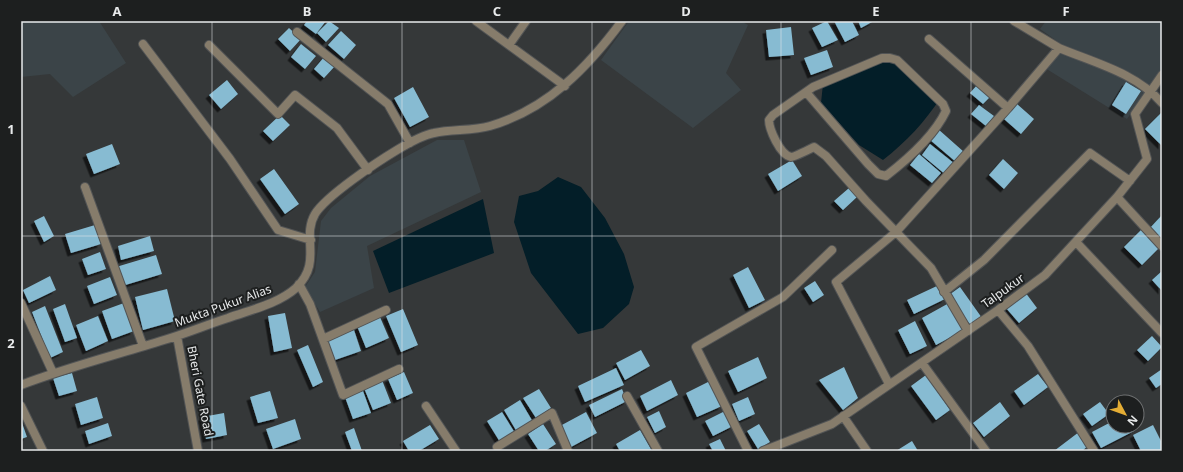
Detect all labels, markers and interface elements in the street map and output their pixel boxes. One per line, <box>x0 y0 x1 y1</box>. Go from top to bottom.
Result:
text: A <box>113 2 122 20</box>
text: B <box>303 2 311 20</box>
text: C <box>493 2 501 20</box>
text: D <box>681 2 691 20</box>
text: E <box>872 2 880 20</box>
text: F <box>1062 2 1070 20</box>
text: 1 <box>7 120 15 138</box>
street label: Talpukur <box>978 269 1028 312</box>
street label: Mukta Pukur Alias <box>172 280 274 331</box>
text: 2 <box>7 334 15 352</box>
street label: Bheri Gate Road <box>183 344 218 438</box>
north arrow <box>1105 394 1145 434</box>
text: N <box>1124 413 1142 429</box>

